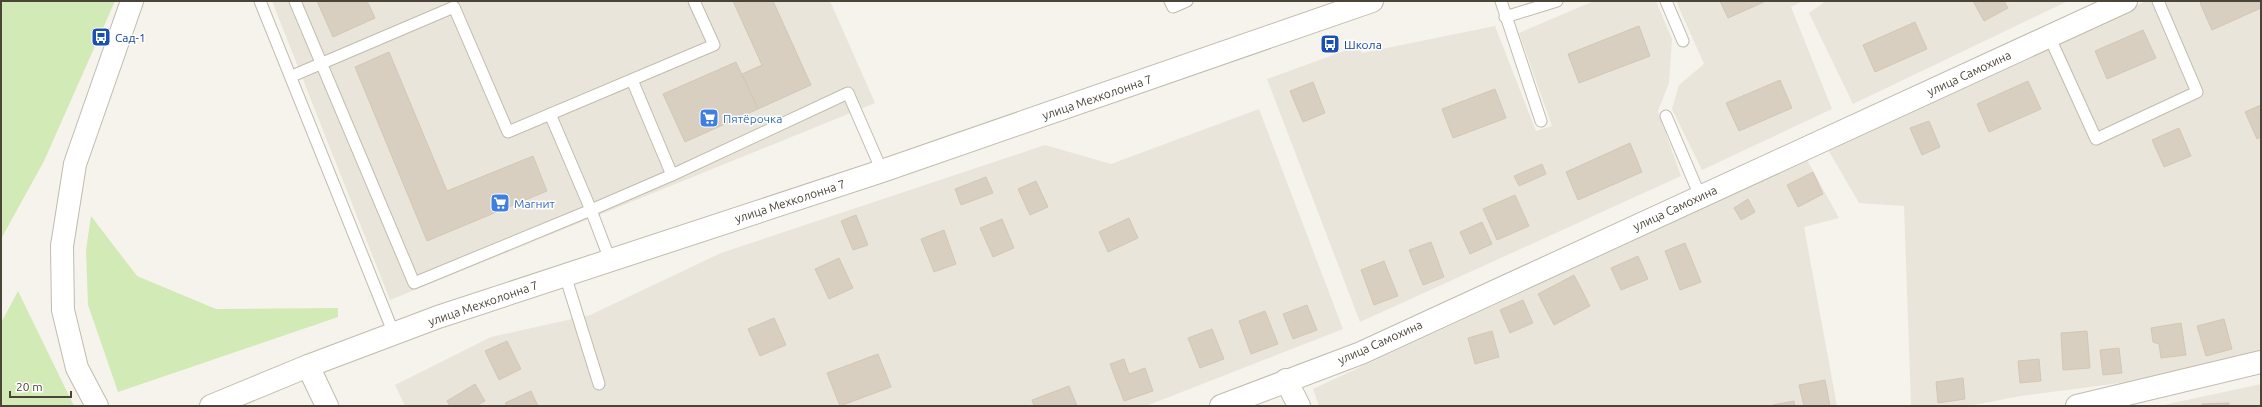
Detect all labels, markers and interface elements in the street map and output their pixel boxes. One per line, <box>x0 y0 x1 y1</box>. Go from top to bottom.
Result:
bus stop icon: Сад-1 <box>90 26 112 48</box>
place label: Сад-1 <box>115 31 146 44</box>
bus stop icon: Школа <box>1319 33 1341 55</box>
place label: Школа <box>1344 38 1382 51</box>
street label: улица Самохина <box>1925 48 2013 98</box>
street label: улица Мехколонна 7 <box>1040 72 1154 122</box>
supermarket icon: Пятёрочка <box>698 107 720 129</box>
place label: Пятёрочка <box>723 112 782 125</box>
street label: улица Мехколонна 7 <box>733 177 847 225</box>
street label: улица Самохина <box>1631 183 1719 233</box>
supermarket icon: Магнит <box>489 192 511 214</box>
place label: Магнит <box>514 197 556 210</box>
street label: улица Мехколонна 7 <box>426 278 540 328</box>
street label: улица Самохина <box>1336 318 1424 366</box>
scale bar <box>10 373 71 399</box>
text: 20 m <box>16 380 43 393</box>

